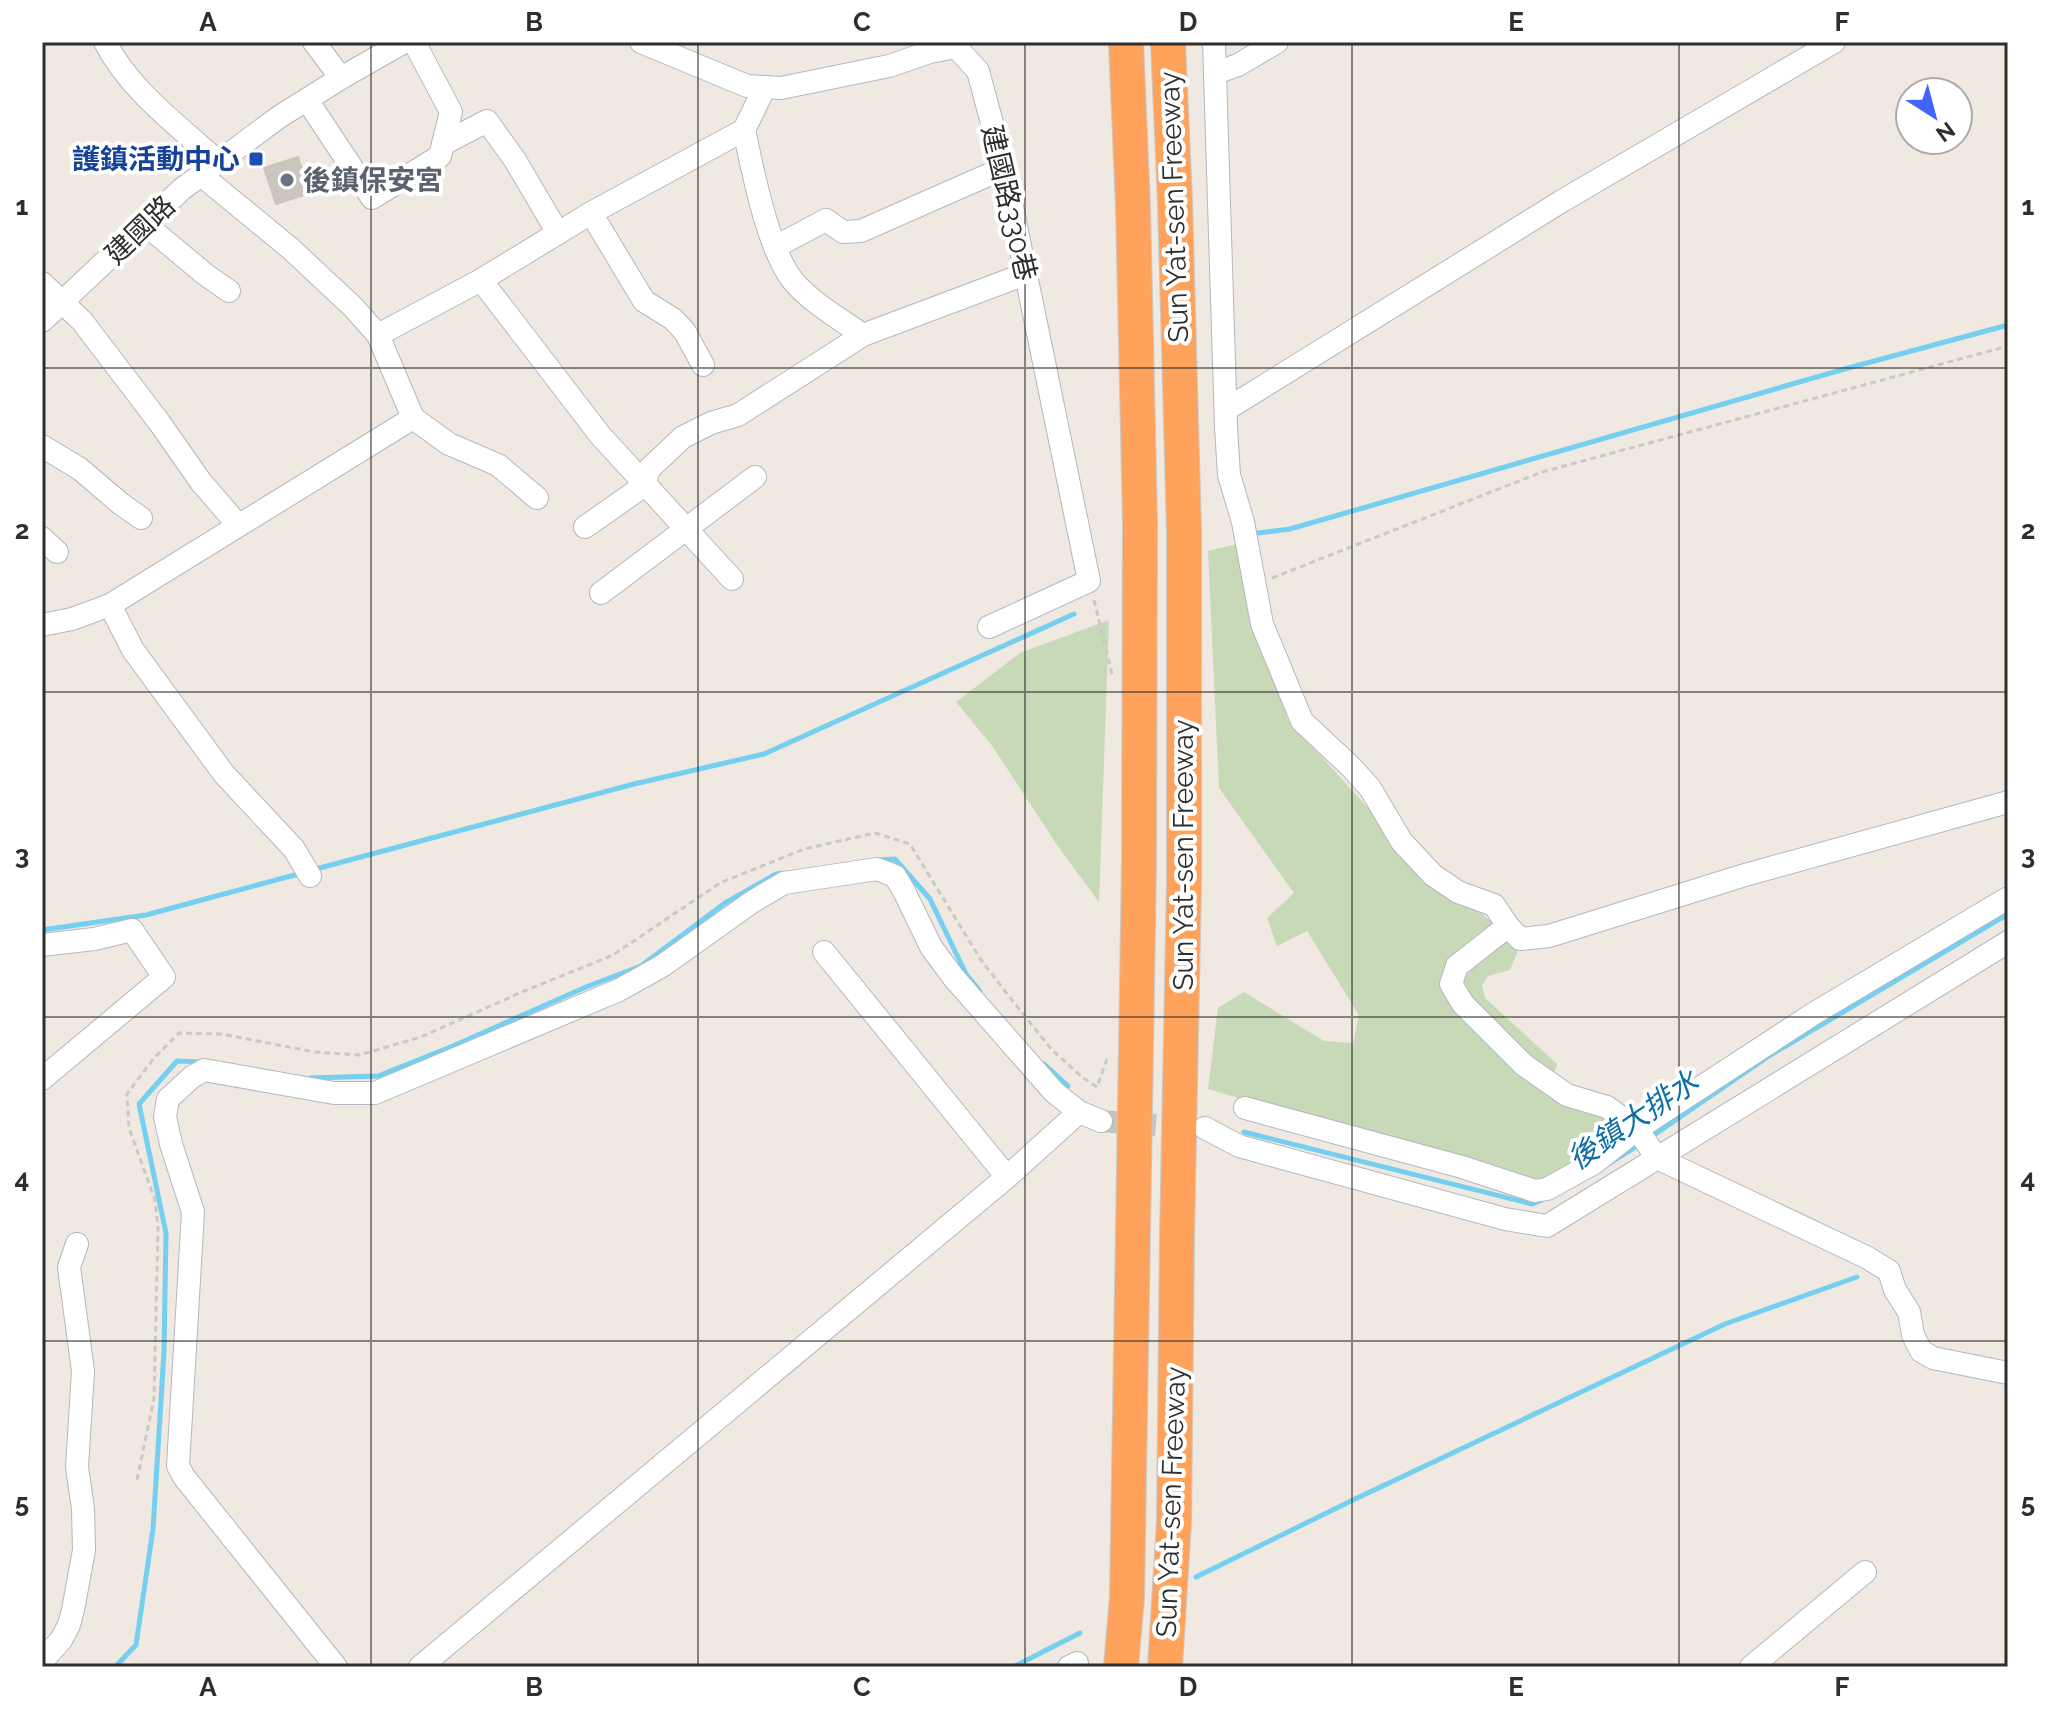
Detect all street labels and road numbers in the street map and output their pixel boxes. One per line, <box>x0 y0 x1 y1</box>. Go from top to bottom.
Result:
street label: Sun Yat-sen Freeway <box>1153 71 1195 343</box>
street label: 建國路330巷 <box>975 122 1043 284</box>
street label: 建國路 <box>98 189 182 271</box>
street label: Sun Yat-sen Freeway <box>1167 719 1200 991</box>
street label: Sun Yat-sen Freeway <box>1150 1366 1192 1638</box>

